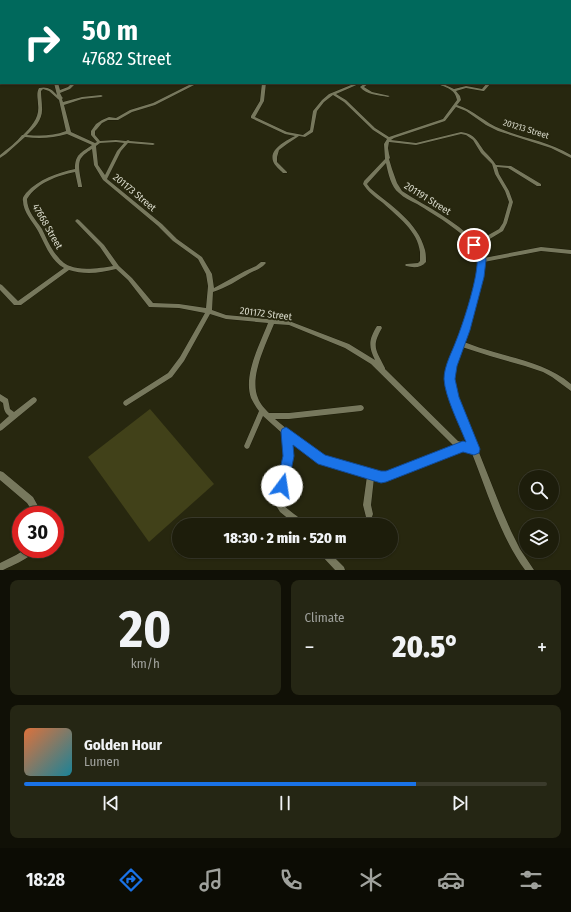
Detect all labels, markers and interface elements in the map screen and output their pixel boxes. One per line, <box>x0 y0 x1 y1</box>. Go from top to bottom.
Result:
text: 50 m <box>82 14 138 47</box>
icon: right <box>16 16 68 68</box>
text: 47682 Street <box>82 48 171 70</box>
street label: 201213 Street <box>502 117 550 141</box>
street label: 201173 Street <box>110 171 159 215</box>
street label: 201191 Street <box>402 180 454 218</box>
street label: 47668 Street <box>29 202 65 252</box>
pin <box>457 228 491 262</box>
icon: arrive <box>463 234 485 256</box>
street label: 201172 Street <box>239 305 293 323</box>
position arrow <box>261 465 303 507</box>
map controls <box>519 470 559 558</box>
button: search <box>519 470 559 510</box>
speed limit sign: 30 <box>12 506 64 558</box>
button: layers <box>519 518 559 558</box>
text: 18:30 · 2 min · 520 m <box>223 529 347 547</box>
text: 20 <box>119 598 171 661</box>
text: Climate <box>305 610 345 625</box>
text: 20.5° <box>392 629 459 665</box>
text: − <box>305 634 314 661</box>
text: + <box>537 634 547 661</box>
text: km/h <box>131 656 160 671</box>
text: Golden Hour <box>84 736 162 754</box>
text: Lumen <box>84 754 120 769</box>
icon: previous <box>100 792 122 814</box>
icon: pause <box>274 792 296 814</box>
icon: next <box>449 792 471 814</box>
icon: directions <box>117 866 145 894</box>
icon: music <box>197 866 225 894</box>
icon: phone <box>277 866 305 894</box>
icon: climate <box>357 866 385 894</box>
icon: car <box>437 866 465 894</box>
icon: filters <box>517 866 545 894</box>
text: 18:28 <box>26 869 65 891</box>

